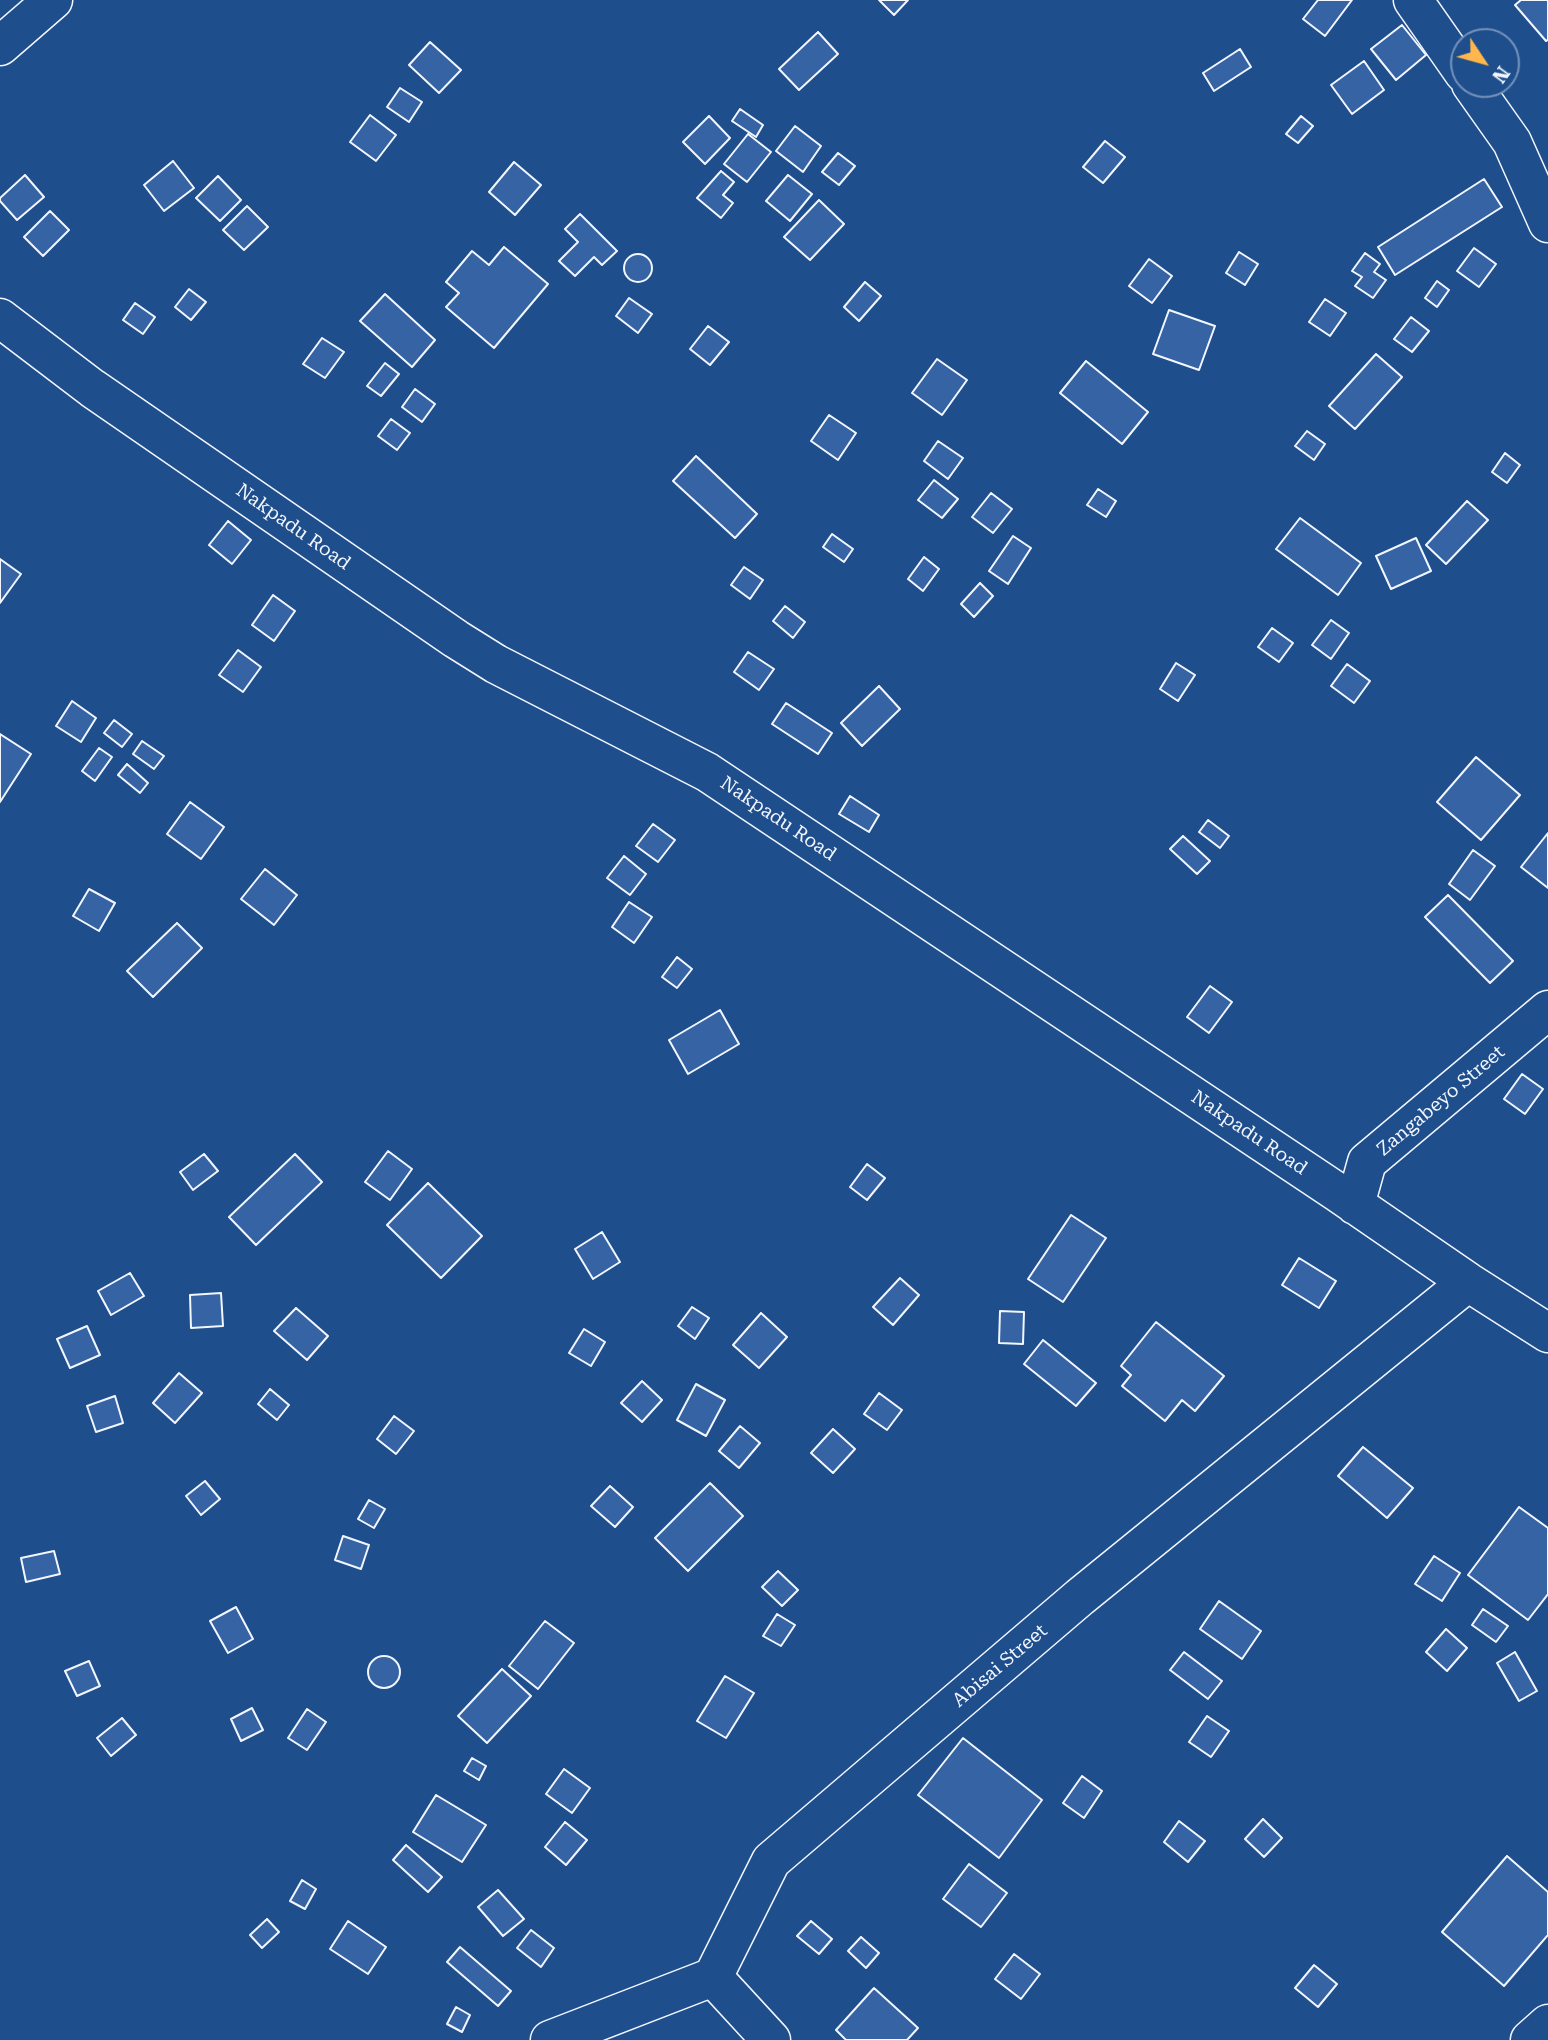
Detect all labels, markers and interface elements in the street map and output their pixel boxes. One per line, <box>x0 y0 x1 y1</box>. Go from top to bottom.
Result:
north arrow <box>1450 28 1520 98</box>
text: N <box>1487 62 1514 87</box>
street label: Nakpadu Road <box>231 479 355 575</box>
street label: Nakpadu Road <box>716 772 840 866</box>
street label: Zangabeyo Street <box>1373 1041 1509 1161</box>
street label: Nakpadu Road <box>1187 1086 1311 1180</box>
street label: Abisai Street <box>948 1620 1052 1712</box>

